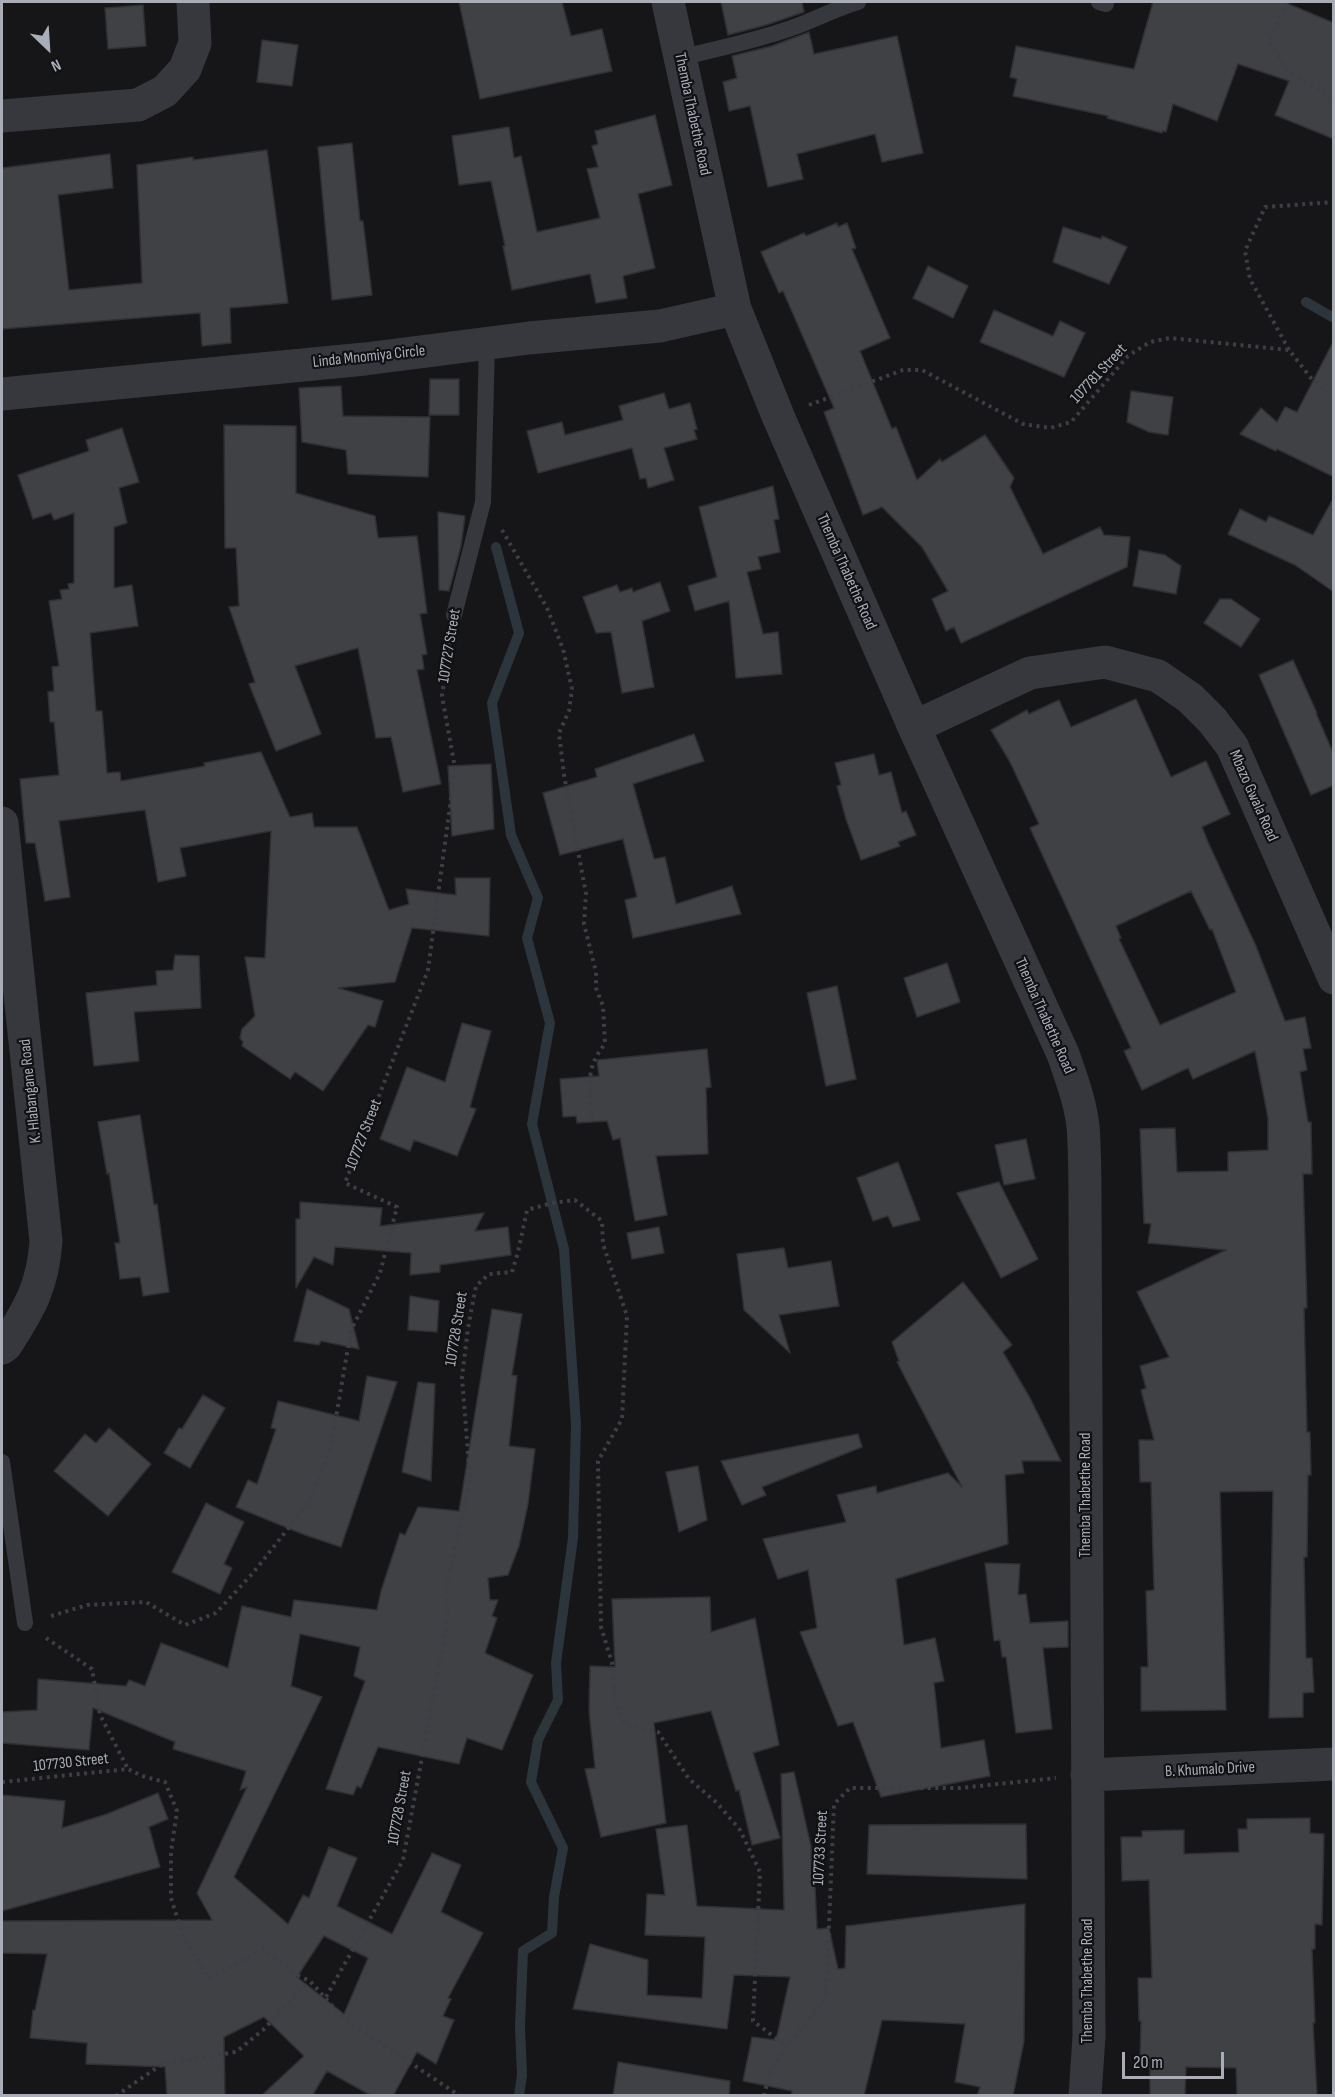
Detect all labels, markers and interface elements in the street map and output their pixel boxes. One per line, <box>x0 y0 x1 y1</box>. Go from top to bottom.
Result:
north arrow <box>18 18 78 78</box>
street label: Themba Thabethe Road <box>670 51 714 177</box>
text: N <box>48 54 64 75</box>
street label: 107781 Street <box>1067 340 1131 408</box>
street label: Linda Mnomiya Circle <box>312 342 426 372</box>
street label: Themba Thabethe Road <box>812 511 880 633</box>
street label: 107727 Street <box>435 608 465 684</box>
street label: Mbazo Gwala Road <box>1224 747 1282 845</box>
street label: Themba Thabethe Road <box>1010 955 1078 1077</box>
street label: K. Hlabangane Road <box>16 1038 46 1144</box>
street label: 107727 Street <box>342 1097 386 1173</box>
street label: 107728 Street <box>442 1290 472 1368</box>
street label: Themba Thabethe Road <box>1076 1433 1096 1557</box>
street label: 107730 Street <box>32 1749 110 1777</box>
street label: B. Khumalo Drive <box>1165 1758 1255 1782</box>
street label: 107728 Street <box>384 1769 416 1847</box>
street label: 107733 Street <box>809 1810 833 1886</box>
street label: Themba Thabethe Road <box>1078 1919 1098 2043</box>
scale bar <box>1125 2040 1227 2078</box>
text: 20 m <box>1133 2052 1163 2073</box>

